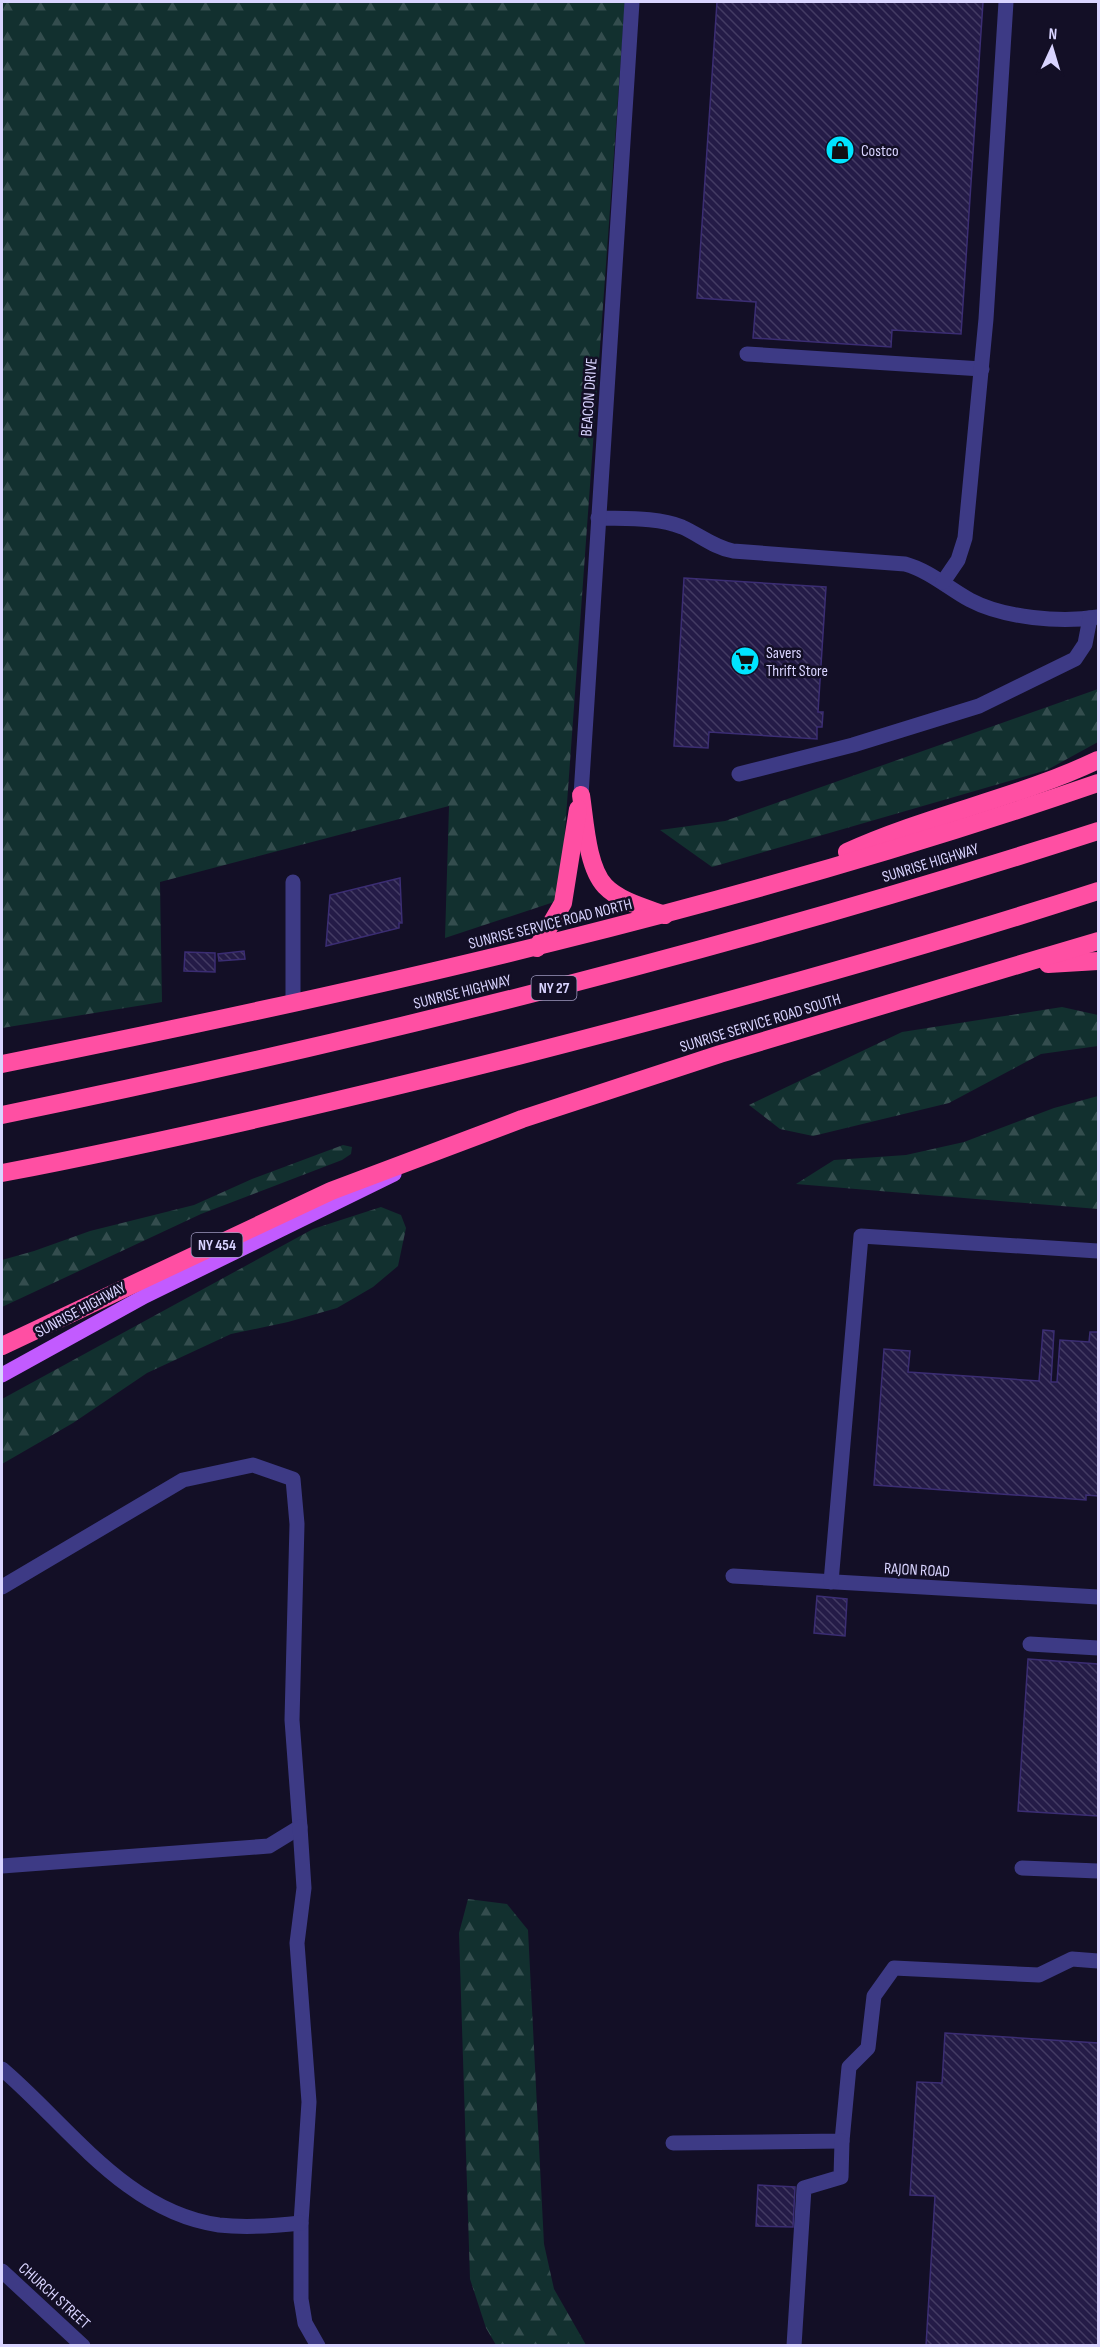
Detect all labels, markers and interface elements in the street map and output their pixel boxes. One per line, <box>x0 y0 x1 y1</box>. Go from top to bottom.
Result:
north arrow <box>1022 18 1082 78</box>
text: N <box>1048 25 1058 44</box>
shop icon: Costco <box>824 134 856 166</box>
place label: Costco <box>861 142 899 161</box>
street label: BEACON DRIVE <box>577 357 602 437</box>
place label: Savers Thrift Store <box>766 644 828 681</box>
supermarket icon: Savers Thrift Store <box>729 645 761 677</box>
street label: SUNRISE HIGHWAY <box>880 840 981 887</box>
street label: SUNRISE SERVICE ROAD NORTH <box>467 895 634 954</box>
street label: SUNRISE HIGHWAY <box>412 971 513 1014</box>
road number: NY 27 <box>532 976 576 1000</box>
street label: SUNRISE SERVICE ROAD SOUTH <box>678 990 843 1057</box>
road number: NY 454 <box>192 1233 242 1257</box>
street label: SUNRISE HIGHWAY <box>32 1278 130 1342</box>
street label: RAJON ROAD <box>883 1559 950 1582</box>
street label: CHURCH STREET <box>14 2259 94 2334</box>

